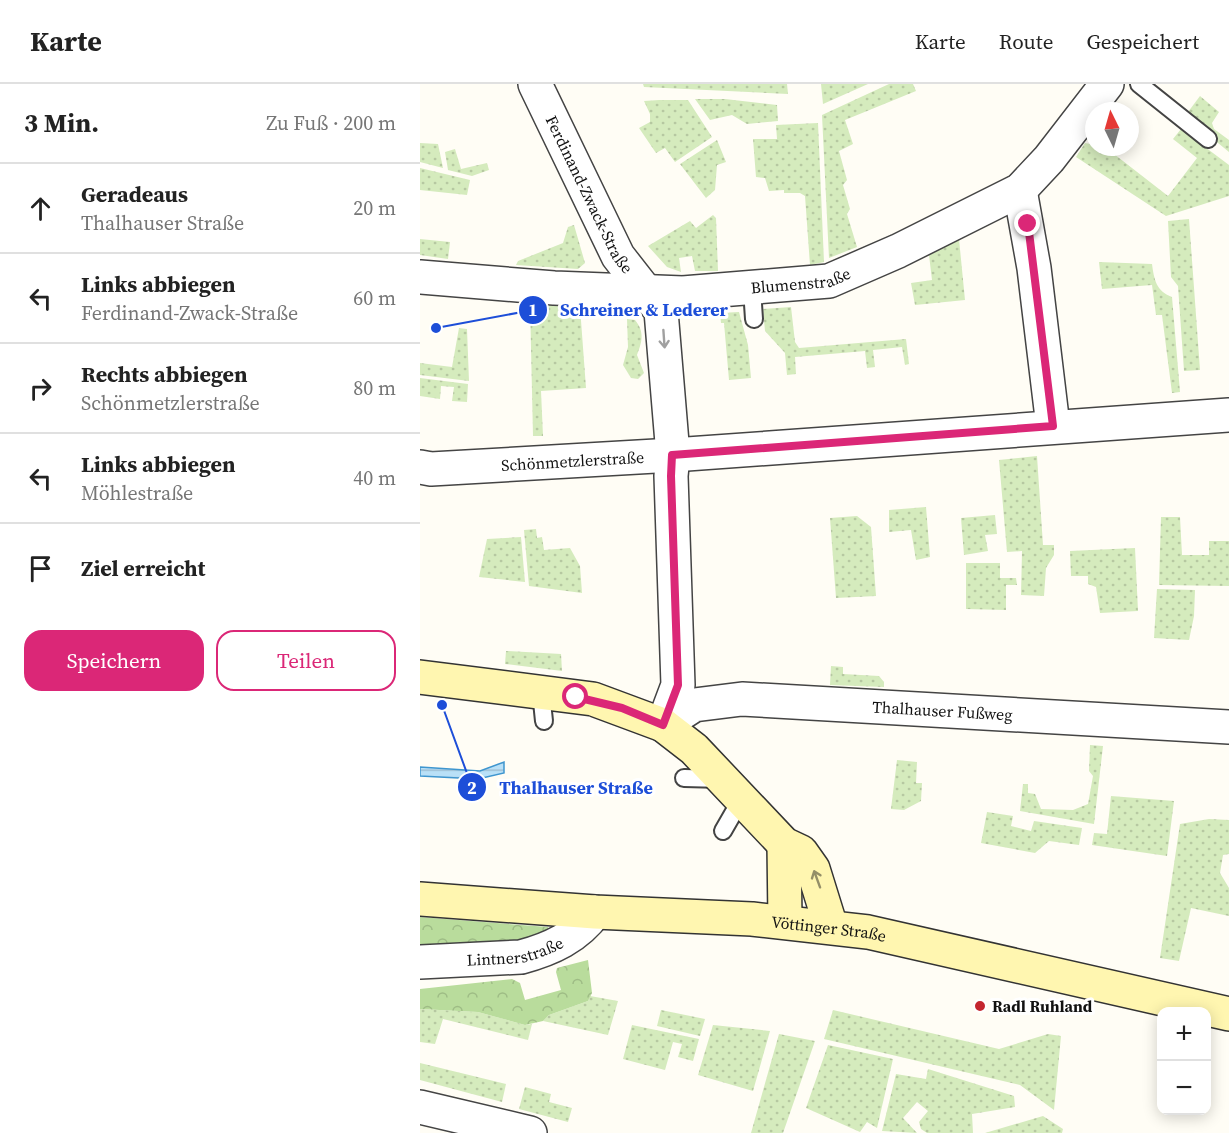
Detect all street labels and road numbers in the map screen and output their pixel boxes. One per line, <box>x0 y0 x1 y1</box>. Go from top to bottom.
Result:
street label: Ferdinand-Zwack-Straße <box>541 112 638 278</box>
street label: Blumenstraße <box>750 262 854 298</box>
street label: Schönmetzlerstraße <box>500 446 645 476</box>
street label: Thalhauser Fußweg <box>872 696 1013 726</box>
street label: Vöttinger Straße <box>770 910 889 947</box>
street label: Lintnerstraße <box>466 931 567 971</box>

